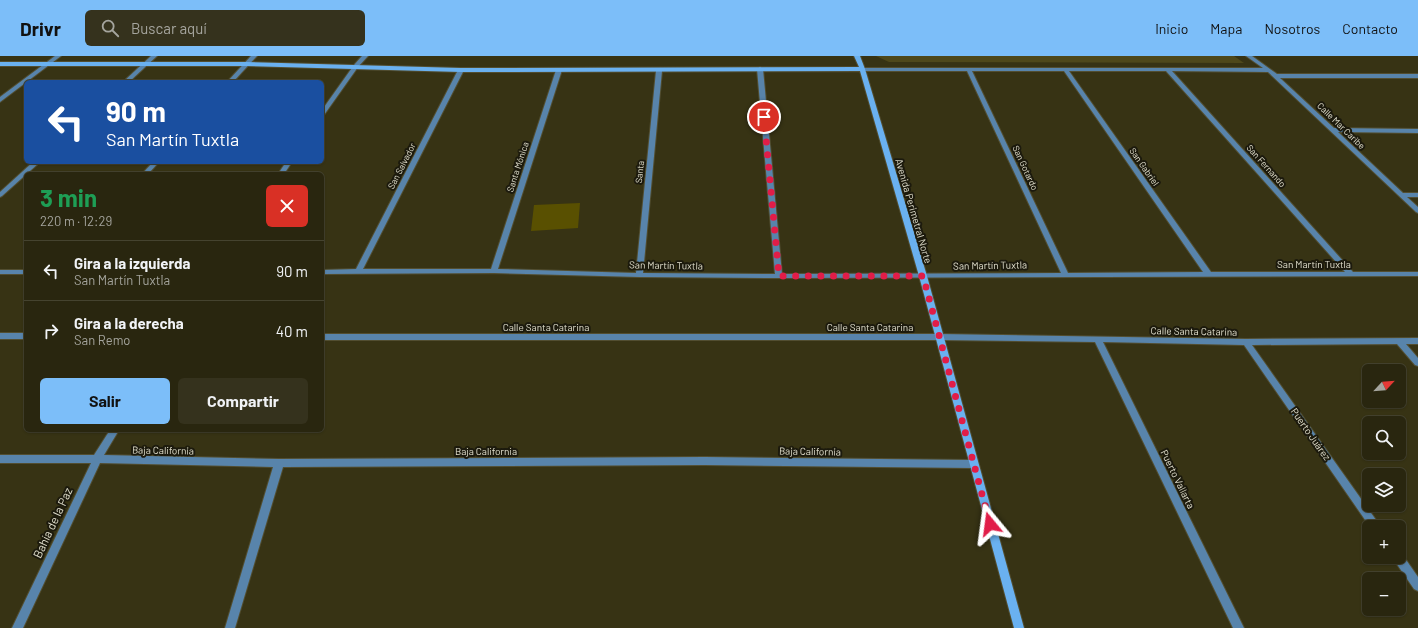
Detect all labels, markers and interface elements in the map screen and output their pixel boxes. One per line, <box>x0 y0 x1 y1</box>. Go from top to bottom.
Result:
search box <box>85 10 365 46</box>
text: Drivr <box>20 17 61 40</box>
icon: search <box>99 17 121 39</box>
text: Buscar aquí <box>131 19 207 37</box>
text: Inicio <box>1155 20 1188 37</box>
text: Mapa <box>1210 20 1242 37</box>
text: Nosotros <box>1264 20 1320 37</box>
text: Contacto <box>1342 20 1398 37</box>
text: 90 m <box>106 94 166 128</box>
icon: left <box>40 96 92 148</box>
pin <box>747 100 781 134</box>
street label: Calle Mar Caribe <box>1315 100 1368 151</box>
icon: arrive <box>753 106 775 128</box>
text: San Martín Tuxtla <box>106 128 239 150</box>
street label: San Salvador <box>385 140 418 191</box>
street label: Santa Mónica <box>504 140 531 193</box>
street label: San Fernando <box>1244 142 1288 189</box>
street label: San Gotardo <box>1010 144 1041 192</box>
street label: San Gabriel <box>1127 146 1162 188</box>
street label: Avenida Perimetral Norte <box>893 157 935 265</box>
street label: Santa <box>633 160 646 184</box>
text: 3 min <box>40 183 97 212</box>
button: close <box>266 185 308 227</box>
text: 220 m · 12:29 <box>40 213 112 229</box>
text: Gira a la izquierda <box>74 254 190 272</box>
street label: San Martín Tuxtla <box>629 258 703 272</box>
street label: San Martín Tuxtla <box>953 258 1027 272</box>
street label: San Martín Tuxtla <box>1277 258 1351 270</box>
icon: left <box>40 260 62 282</box>
text: 90 m <box>276 262 308 280</box>
text: San Martín Tuxtla <box>74 272 170 288</box>
text: Gira a la derecha <box>74 314 184 332</box>
icon: right <box>40 320 62 342</box>
street label: Calle Santa Catarina <box>503 321 589 333</box>
street label: Calle Santa Catarina <box>827 321 913 333</box>
text: 40 m <box>276 322 308 340</box>
street label: Calle Santa Catarina <box>1151 324 1237 338</box>
text: San Remo <box>74 332 130 348</box>
north arrow <box>1362 364 1406 408</box>
map controls <box>1362 364 1406 616</box>
button: Salir <box>40 378 170 424</box>
button: Compartir <box>178 378 308 424</box>
street label: Puerto Juárez <box>1289 406 1334 463</box>
button: search <box>1362 416 1406 460</box>
street label: Baja California <box>132 443 194 457</box>
street label: Baja California <box>779 444 841 458</box>
street label: Baja California <box>455 445 517 457</box>
street label: Puerto Vallarta <box>1159 448 1197 510</box>
button: layers <box>1362 468 1406 512</box>
street label: Bahía de la Paz <box>30 485 75 560</box>
position arrow <box>969 503 1011 545</box>
button: + <box>1362 520 1406 564</box>
button: − <box>1362 572 1406 616</box>

